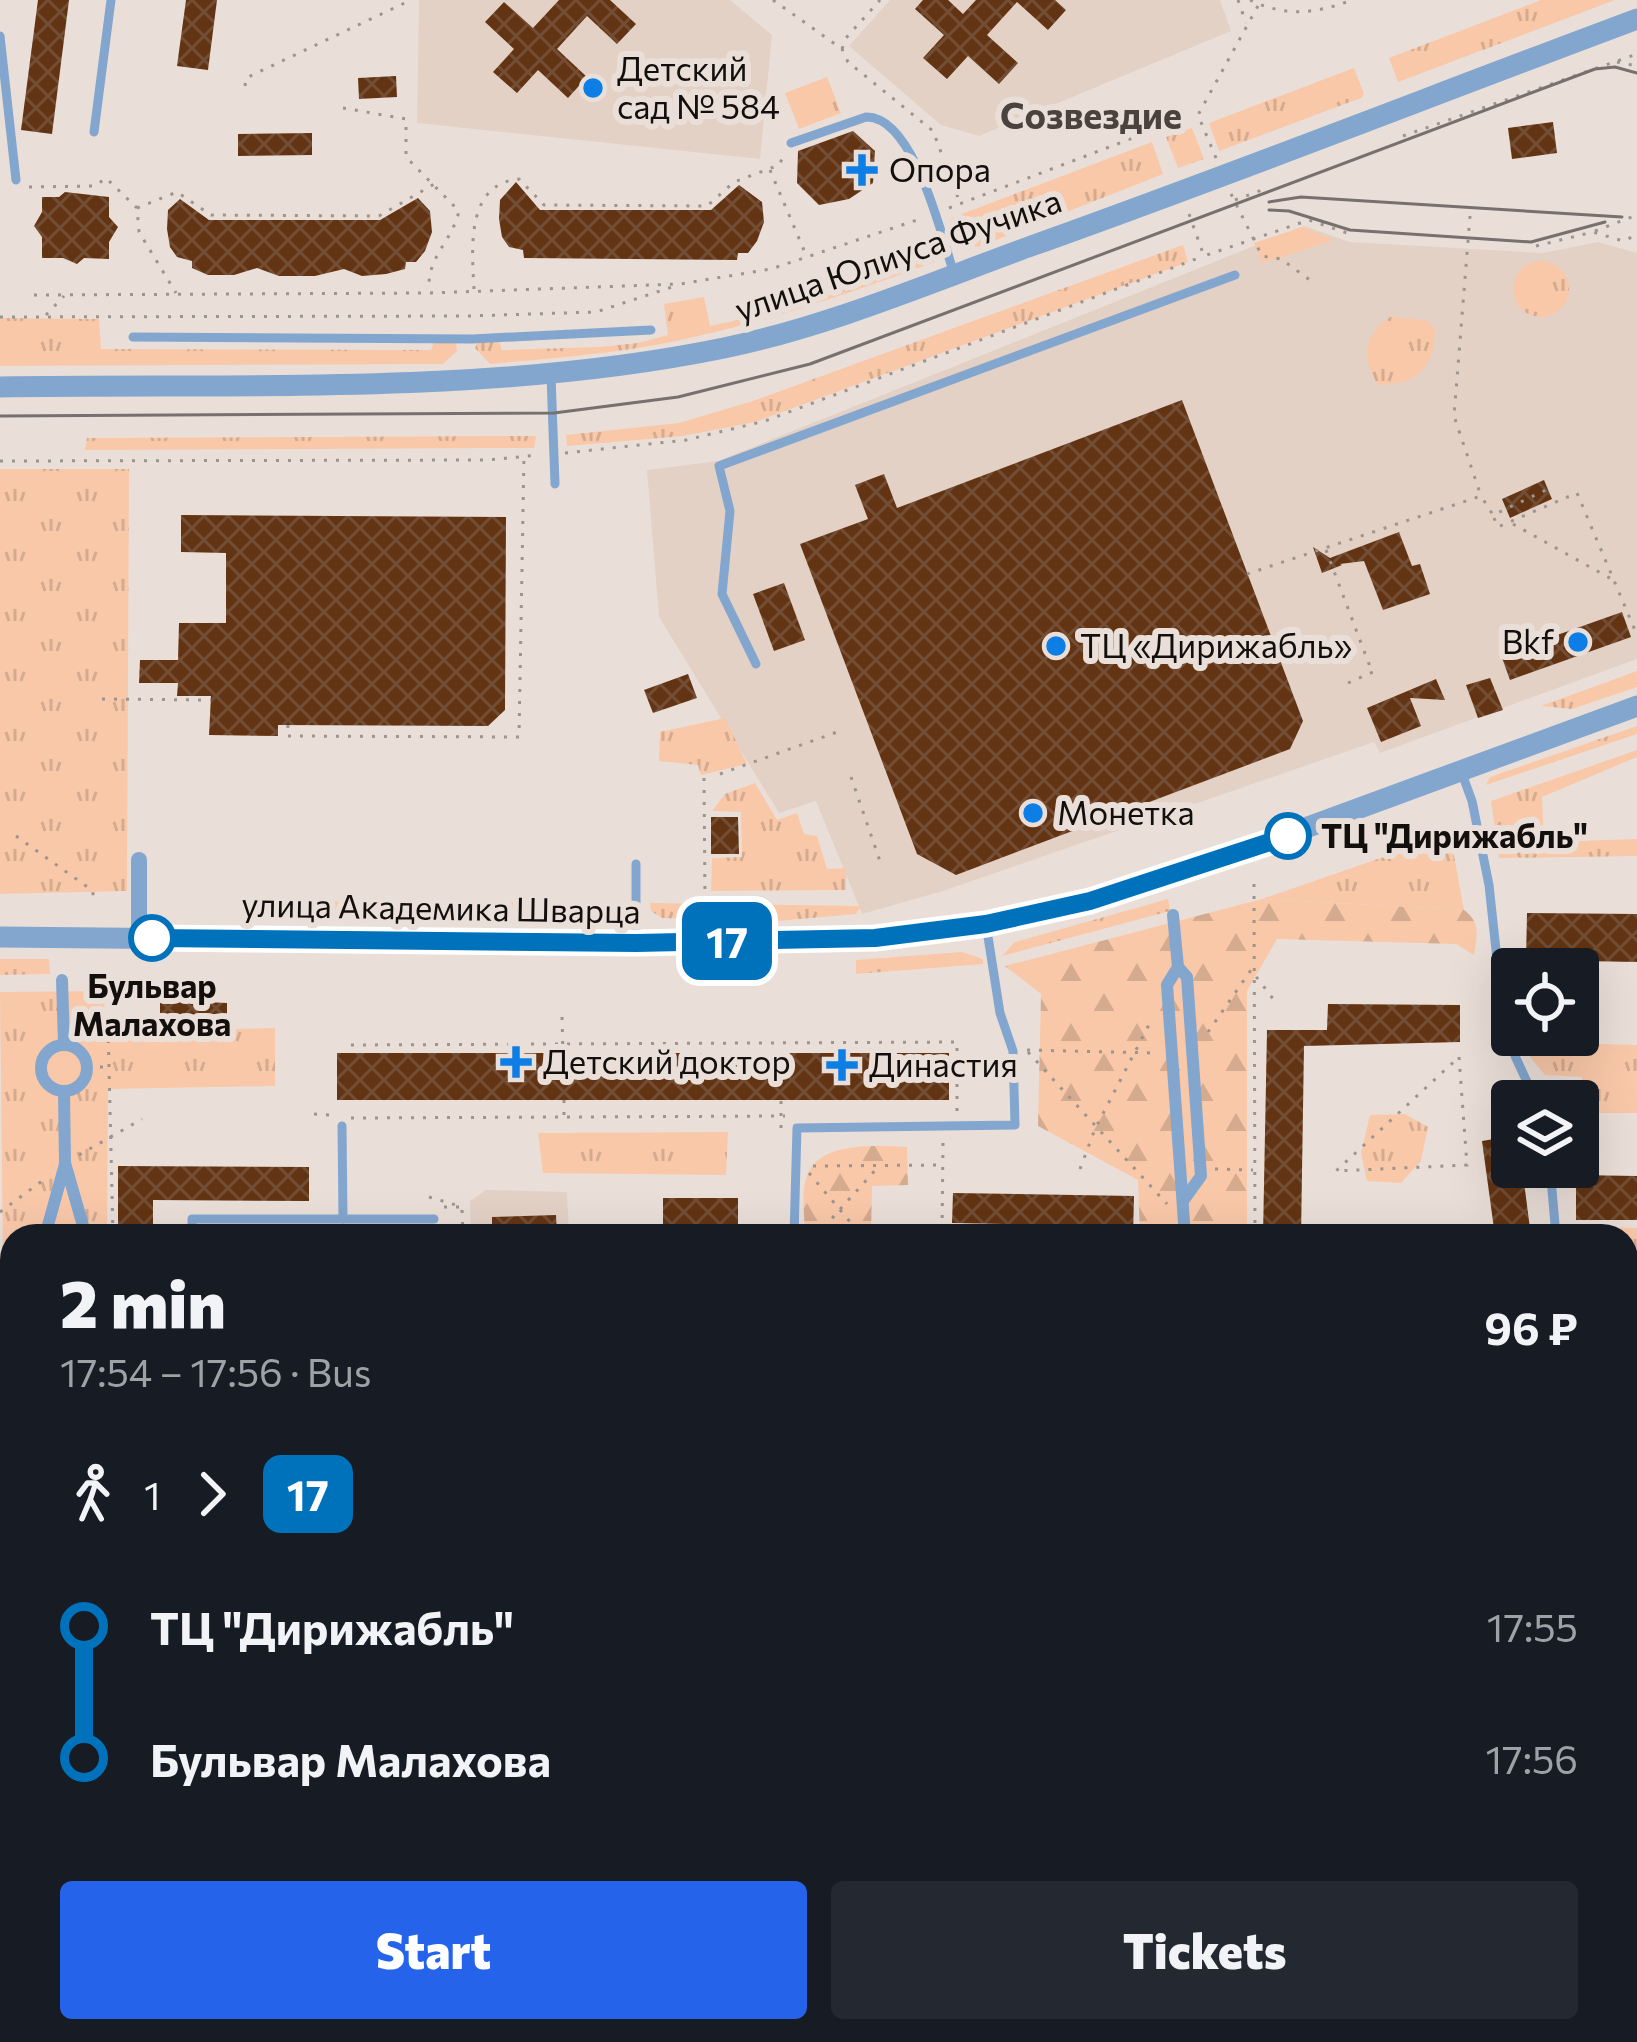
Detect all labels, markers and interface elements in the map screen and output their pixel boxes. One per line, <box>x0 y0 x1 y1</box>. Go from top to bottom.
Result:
place label: Детский сад № 584 <box>617 47 780 126</box>
marker: Детский сад № 584 <box>580 75 606 101</box>
district label: Созвездие <box>1000 92 1182 136</box>
place label: Опора <box>889 148 991 189</box>
marker: Опора <box>846 154 878 186</box>
street label: улица Юлиуса Фучика <box>729 178 1066 329</box>
place label: Bkf <box>1502 620 1554 661</box>
place label: ТЦ «Дирижабль» <box>1080 624 1352 665</box>
marker: Bkf <box>1565 629 1591 655</box>
marker: ТЦ «Дирижабль» <box>1043 633 1069 659</box>
place label: Монетка <box>1057 791 1195 832</box>
marker: Монетка <box>1020 800 1046 826</box>
marker: ТЦ "Дирижабль" <box>1266 814 1310 858</box>
place label: ТЦ "Дирижабль" <box>1321 814 1588 855</box>
street label: улица Академика Шварца <box>241 883 641 930</box>
line badge: 17 <box>673 902 781 980</box>
text: 17 <box>706 915 748 967</box>
marker: Бульвар Малахова <box>130 916 174 960</box>
map controls <box>1491 948 1599 1188</box>
button: locate <box>1491 948 1599 1056</box>
place label: Бульвар Малахова <box>73 964 231 1043</box>
place label: Детский доктор <box>543 1040 791 1081</box>
place label: Династия <box>869 1043 1018 1084</box>
marker: Детский доктор <box>500 1046 532 1078</box>
marker: Династия <box>826 1049 858 1081</box>
button: layers <box>1491 1080 1599 1188</box>
text: 2 min <box>60 1261 226 1342</box>
text: 96 ₽ <box>1484 1299 1578 1354</box>
text: 17:54 – 17:56 · Bus <box>60 1347 372 1395</box>
icon: walk <box>60 1461 126 1527</box>
icon: forward <box>179 1461 245 1527</box>
text: 17 <box>287 1468 329 1520</box>
text: 1 <box>144 1470 161 1518</box>
text: ТЦ "Дирижабль" <box>150 1599 514 1654</box>
text: 17:55 <box>1487 1602 1578 1650</box>
text: Бульвар Малахова <box>150 1731 551 1786</box>
text: 17:56 <box>1485 1734 1578 1782</box>
button: Start <box>60 1881 807 2019</box>
button: Tickets <box>831 1881 1578 2019</box>

